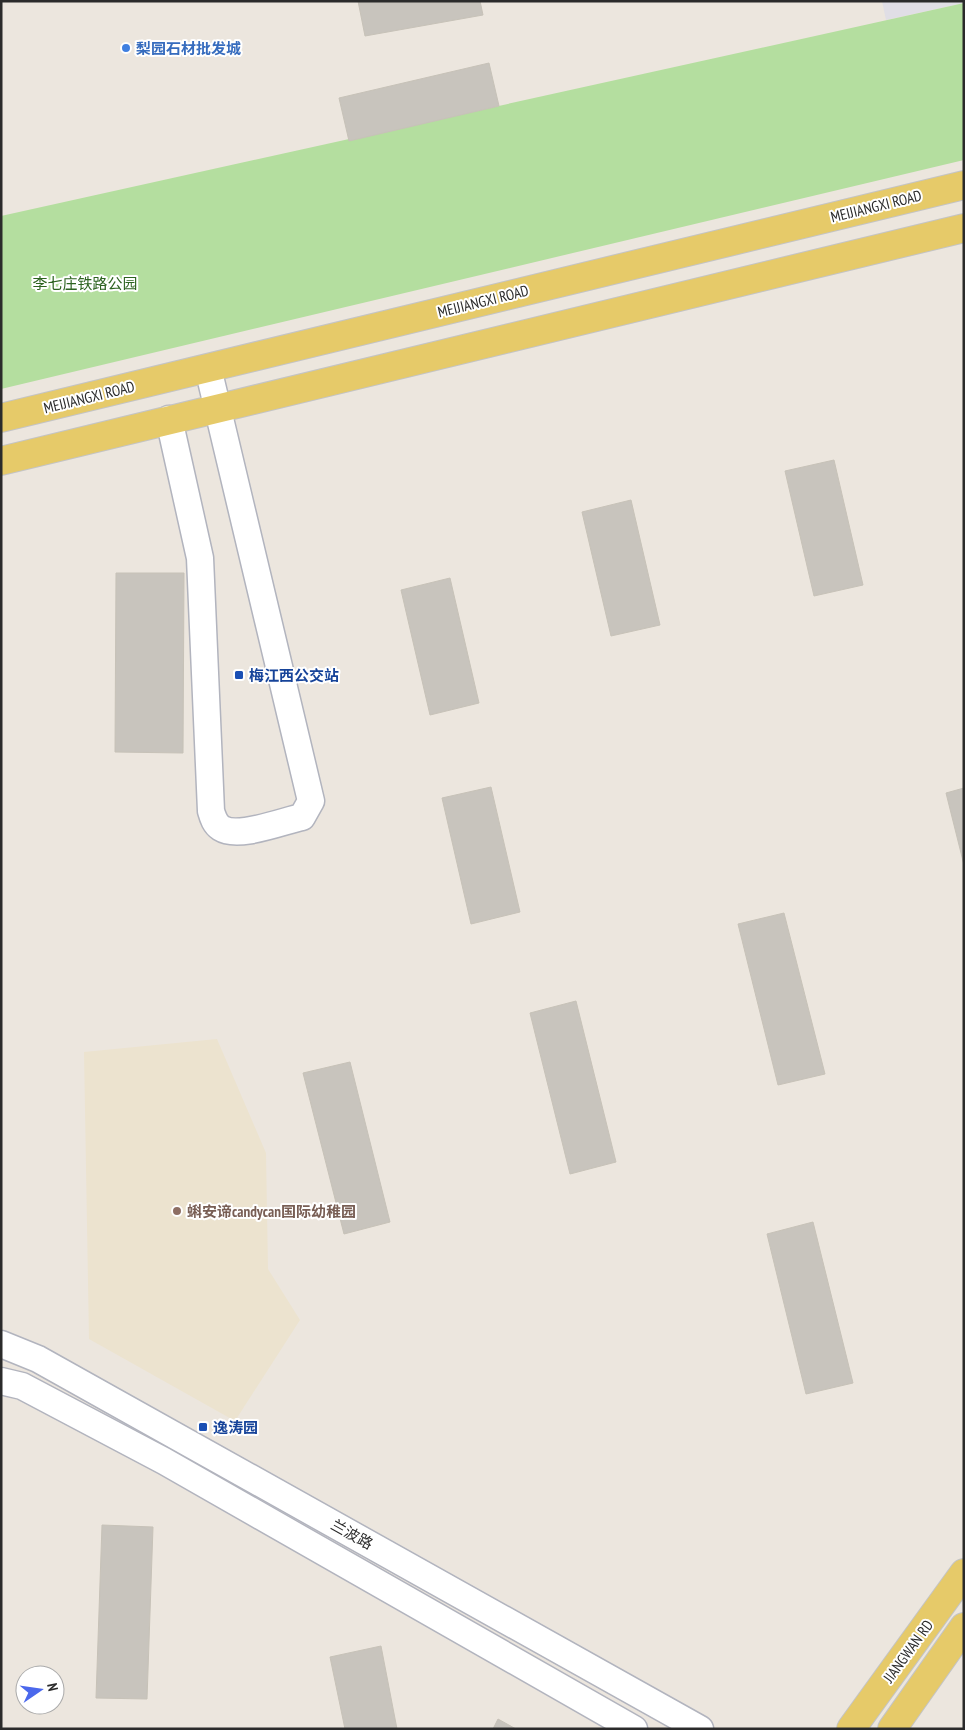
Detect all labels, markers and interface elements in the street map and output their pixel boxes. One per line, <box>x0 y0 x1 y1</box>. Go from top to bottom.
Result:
place label: 梨园石材批发城 <box>136 39 241 58</box>
marker: 梨园石材批发城 <box>120 42 132 54</box>
street label: MEIJIANGXI ROAD <box>829 186 924 226</box>
park label: 李七庄铁路公园 <box>32 274 138 293</box>
street label: MEIJIANGXI ROAD <box>436 281 531 321</box>
street label: MEIJIANGXI ROAD <box>42 377 137 417</box>
place label: 梅江西公交站 <box>249 666 339 685</box>
marker: 梅江西公交站 <box>233 669 245 681</box>
place label: 蝌安谛candycan国际幼稚园 <box>187 1202 356 1221</box>
marker: 蝌安谛candycan国际幼稚园 <box>171 1205 183 1217</box>
place label: 逸涛园 <box>213 1418 258 1437</box>
marker: 逸涛园 <box>197 1421 209 1433</box>
street label: 兰波路 <box>328 1515 376 1553</box>
street label: JIANGWAN RD <box>878 1616 937 1687</box>
north arrow <box>15 1665 65 1715</box>
text: N <box>43 1681 62 1693</box>

